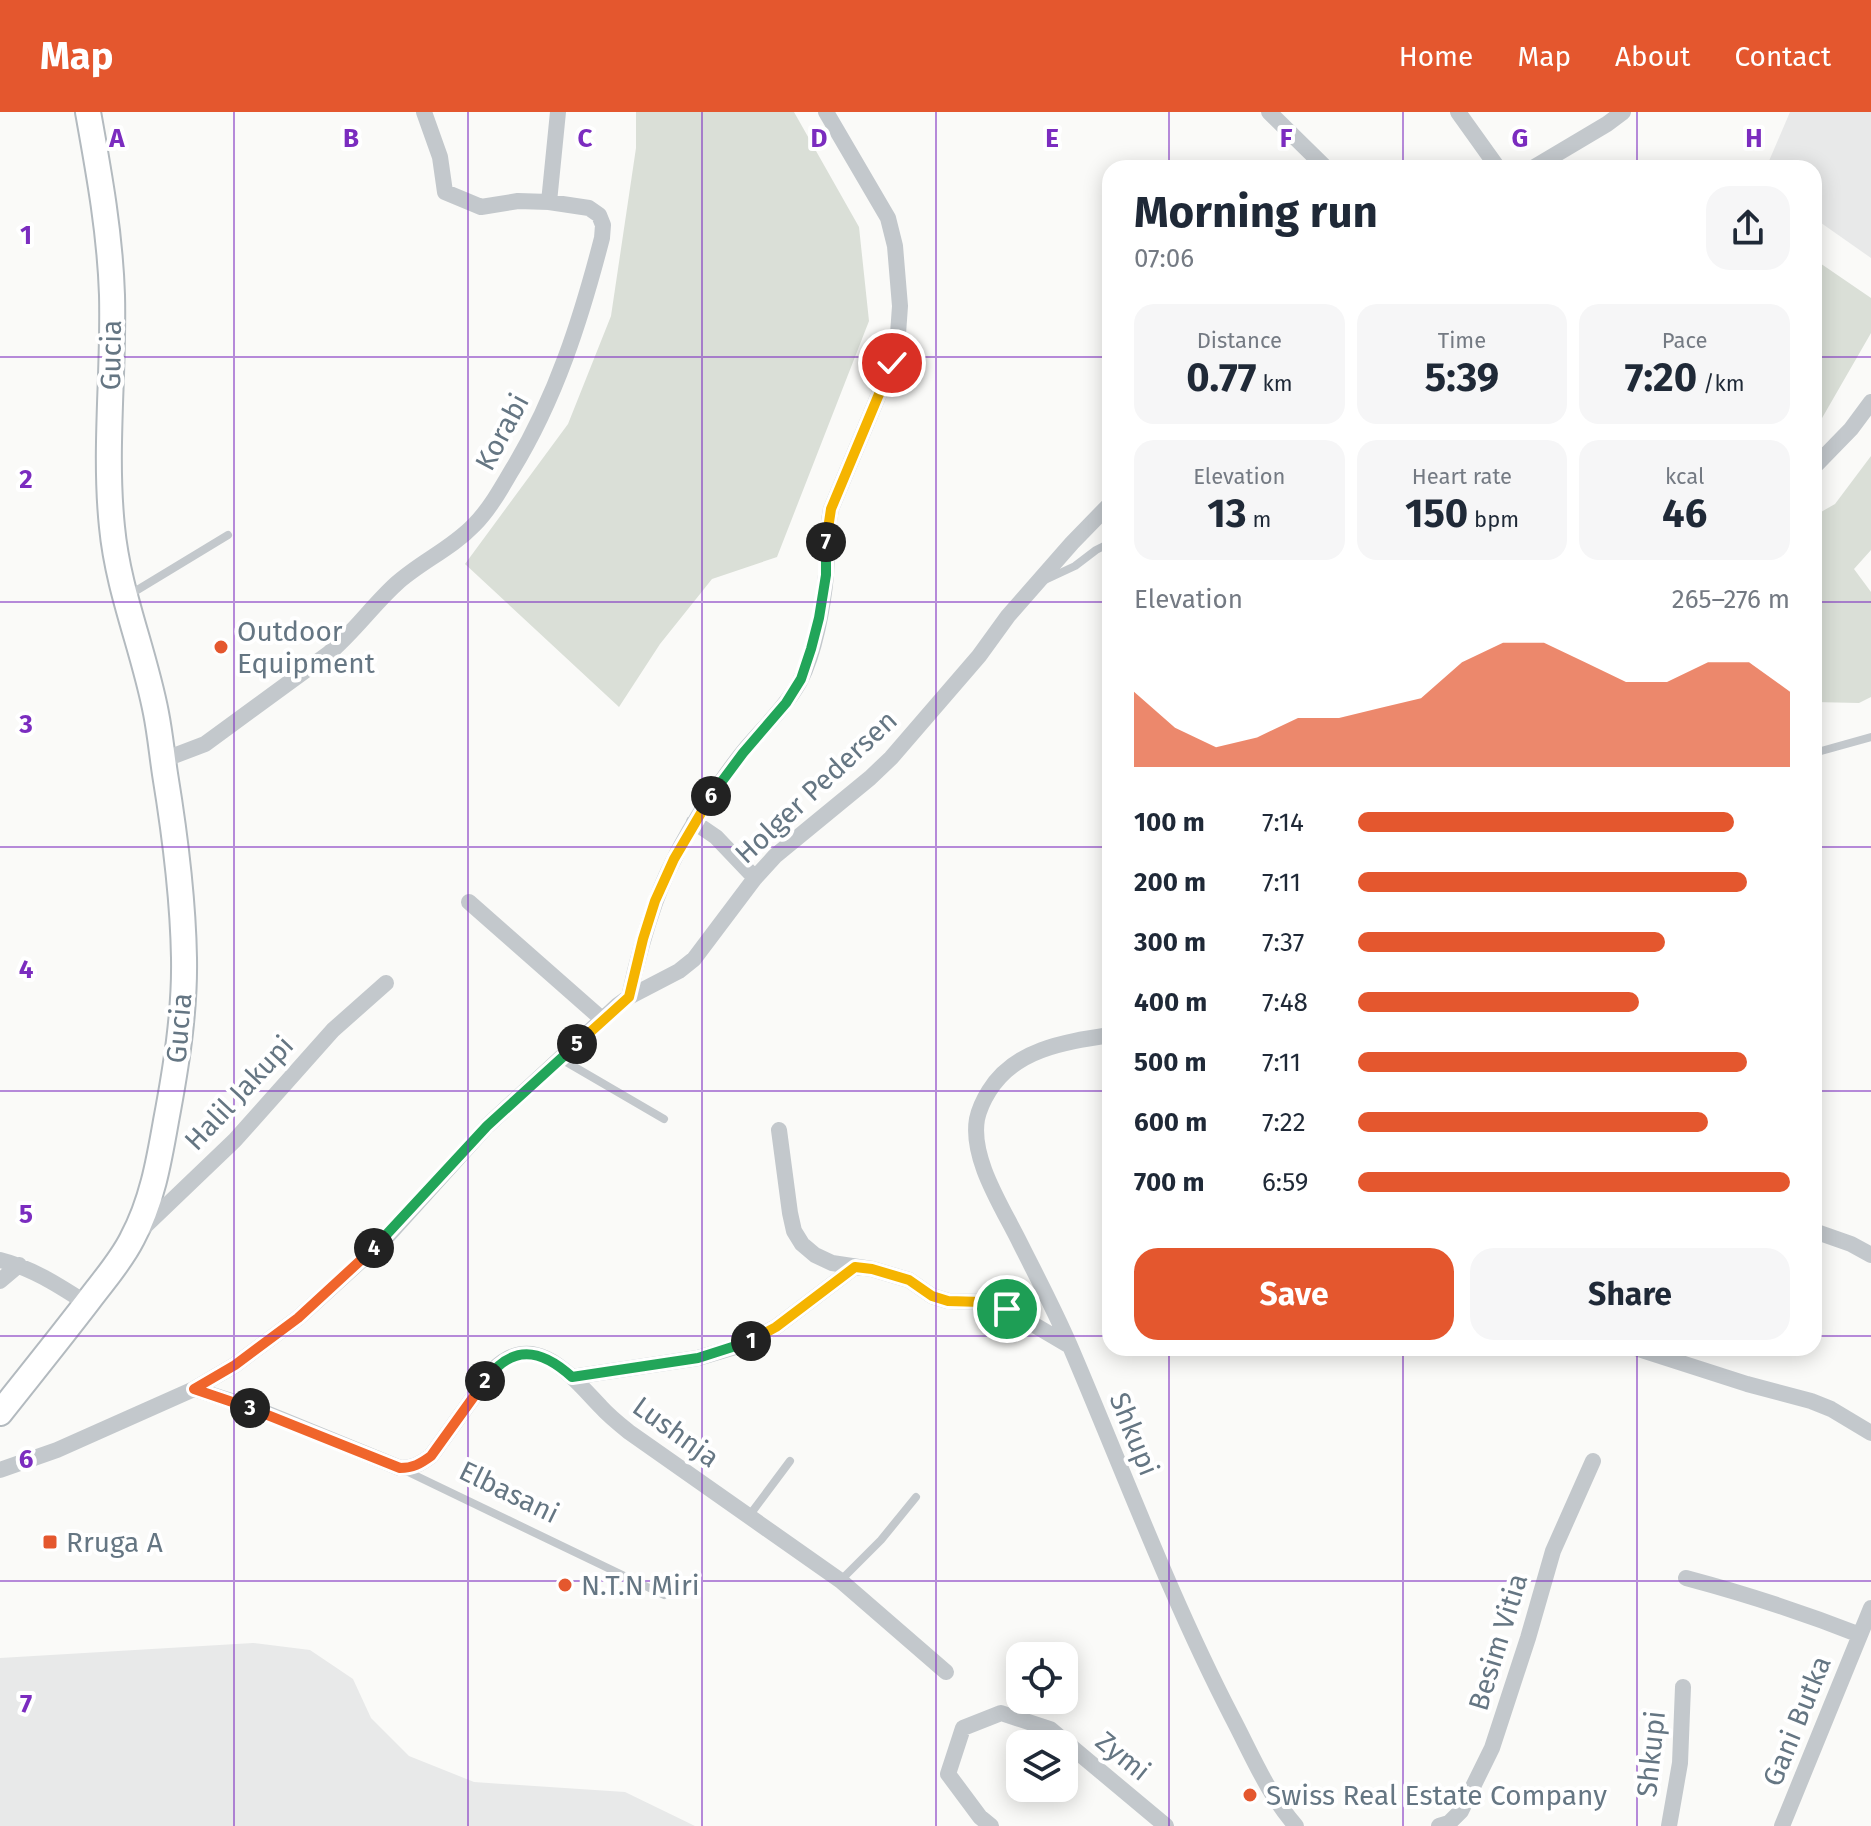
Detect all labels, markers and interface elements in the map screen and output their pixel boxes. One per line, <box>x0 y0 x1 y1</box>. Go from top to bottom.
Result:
text: Map <box>40 33 113 79</box>
text: Home <box>1399 40 1473 73</box>
text: Map <box>1517 40 1571 73</box>
text: About <box>1615 40 1690 73</box>
text: Contact <box>1734 40 1831 73</box>
text: A <box>108 123 125 154</box>
text: B <box>343 123 359 154</box>
text: C <box>578 123 593 154</box>
text: D <box>811 123 828 154</box>
text: E <box>1045 123 1059 154</box>
text: F <box>1280 123 1293 154</box>
text: G <box>1512 123 1528 154</box>
text: H <box>1745 123 1763 154</box>
text: Morning run <box>1134 186 1378 239</box>
button: share <box>1706 186 1790 270</box>
text: 1 <box>20 220 32 251</box>
text: 07:06 <box>1134 243 1194 274</box>
street label: Gucia <box>94 319 128 391</box>
text: Distance <box>1197 327 1282 354</box>
text: Time <box>1438 327 1486 354</box>
text: Pace <box>1662 327 1707 354</box>
pin <box>858 329 926 397</box>
icon: check <box>870 341 914 385</box>
text: 0.77 <box>1186 354 1257 402</box>
text: 5:39 <box>1425 354 1499 402</box>
text: 7:20 <box>1625 354 1697 402</box>
text: km <box>1257 370 1293 397</box>
text: /km <box>1697 370 1745 397</box>
street label: Korabi <box>468 388 536 476</box>
text: Elevation <box>1193 463 1285 490</box>
text: Heart rate <box>1412 463 1512 490</box>
text: kcal <box>1665 463 1704 490</box>
text: 2 <box>19 464 33 495</box>
text: 13 <box>1207 490 1247 538</box>
text: 150 <box>1405 490 1468 538</box>
text: 46 <box>1662 490 1707 538</box>
text: m <box>1247 506 1271 533</box>
text: bpm <box>1468 506 1519 533</box>
pin: 7 <box>806 522 846 562</box>
text: 7 <box>821 528 831 555</box>
text: Elevation <box>1134 584 1243 615</box>
text: 265–276 m <box>1672 584 1790 615</box>
place label: Outdoor Equipment <box>237 615 376 680</box>
marker: Outdoor Equipment <box>212 638 230 656</box>
street label: Holger Pedersen <box>728 704 904 870</box>
text: 3 <box>18 709 33 740</box>
pin: 6 <box>691 776 731 816</box>
text: 6 <box>705 782 717 809</box>
text: 100 m <box>1134 807 1205 838</box>
text: 7:14 <box>1262 807 1304 838</box>
text: 200 m <box>1134 867 1206 898</box>
text: 7:11 <box>1262 867 1301 898</box>
text: 300 m <box>1134 927 1206 958</box>
text: 7:37 <box>1262 927 1304 958</box>
text: 4 <box>19 954 34 985</box>
text: 400 m <box>1134 987 1207 1018</box>
text: 7:48 <box>1262 987 1308 1018</box>
street label: Gucia <box>159 991 199 1065</box>
pin: 5 <box>557 1024 597 1064</box>
street label: Halil Jakupi <box>178 1029 300 1157</box>
text: 5 <box>571 1030 583 1057</box>
text: 500 m <box>1134 1047 1207 1078</box>
text: 7:11 <box>1262 1047 1301 1078</box>
text: 600 m <box>1134 1107 1207 1138</box>
text: 7:22 <box>1262 1107 1306 1138</box>
text: 700 m <box>1134 1167 1204 1198</box>
text: 6:59 <box>1262 1167 1309 1198</box>
text: 5 <box>19 1199 33 1230</box>
pin: 4 <box>354 1228 394 1268</box>
text: 4 <box>368 1234 380 1261</box>
button: Save <box>1134 1248 1454 1340</box>
button: Share <box>1470 1248 1790 1340</box>
pin <box>973 1275 1041 1343</box>
icon: arrive <box>985 1287 1029 1331</box>
pin: 1 <box>731 1321 771 1361</box>
text: 1 <box>746 1327 756 1354</box>
pin: 2 <box>465 1361 505 1401</box>
text: 2 <box>479 1367 491 1394</box>
pin: 3 <box>230 1388 270 1428</box>
street label: Shkupi <box>1102 1388 1166 1480</box>
street label: Lushnja <box>626 1390 726 1474</box>
text: 3 <box>244 1394 256 1421</box>
text: 6 <box>19 1444 34 1475</box>
street label: Elbasani <box>454 1454 564 1530</box>
place label: Rruga A <box>66 1526 163 1559</box>
marker: Rruga A <box>41 1533 59 1551</box>
place label: N.T.N Miri <box>581 1569 700 1602</box>
street label: Besim Vitia <box>1462 1570 1534 1714</box>
marker: N.T.N Miri <box>556 1576 574 1594</box>
map controls <box>1006 1642 1078 1802</box>
button: locate <box>1006 1642 1078 1714</box>
street label: Gani Butka <box>1756 1651 1838 1791</box>
text: 7 <box>20 1689 32 1720</box>
street label: Shkupi <box>1630 1709 1672 1799</box>
street label: Zymi <box>1089 1724 1157 1788</box>
button: layers <box>1006 1730 1078 1802</box>
place label: Swiss Real Estate Company <box>1266 1779 1607 1812</box>
marker: Swiss Real Estate Company <box>1241 1786 1259 1804</box>

